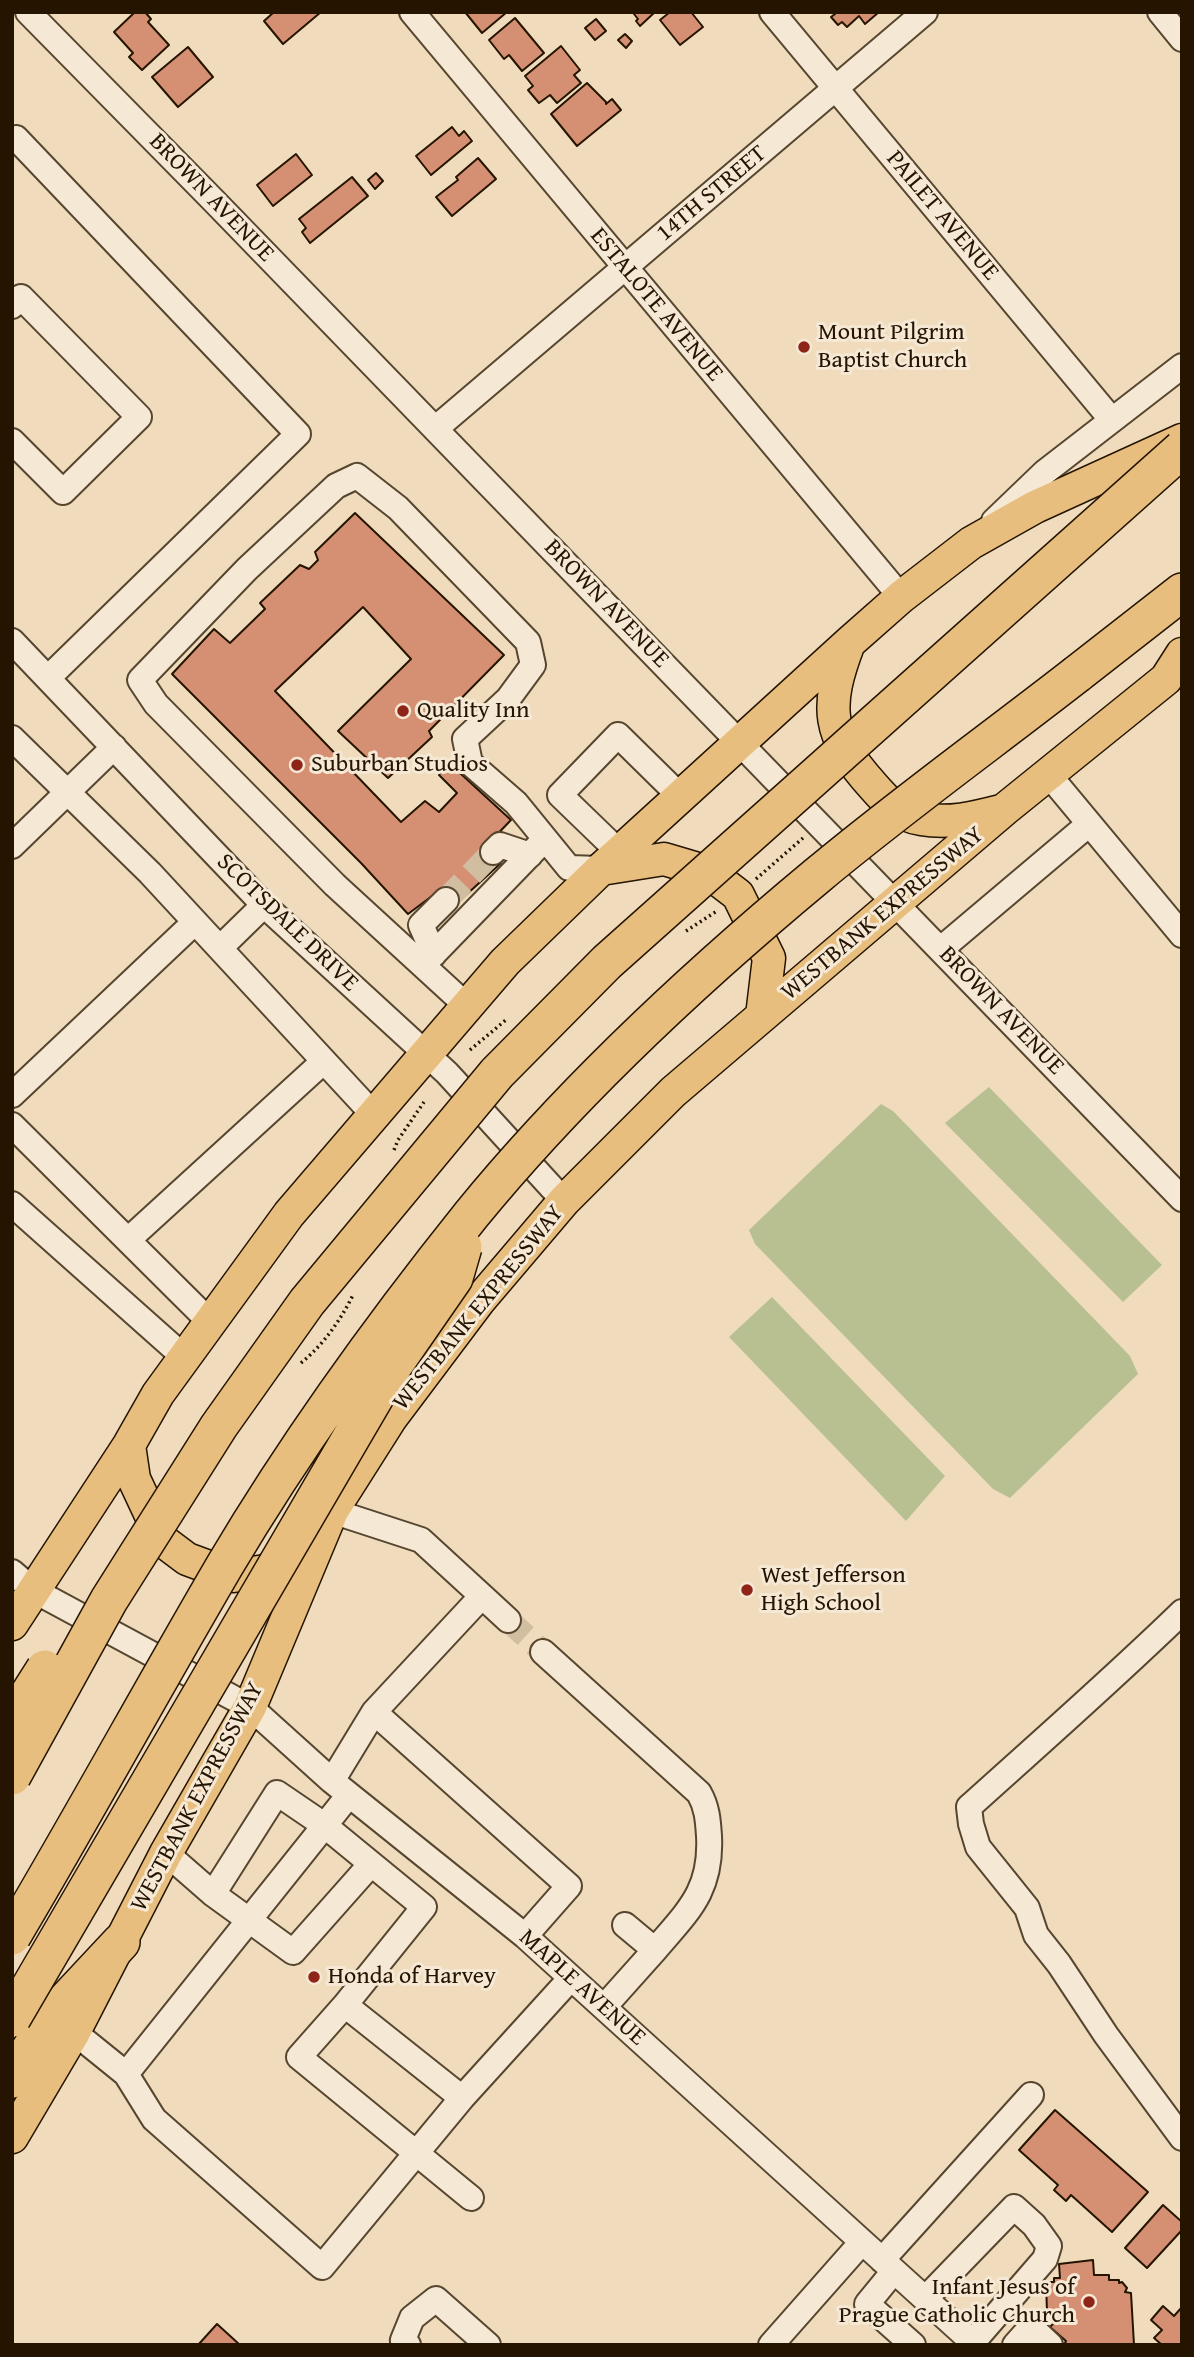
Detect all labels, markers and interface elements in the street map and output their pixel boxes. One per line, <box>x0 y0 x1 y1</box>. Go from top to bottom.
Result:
street label: BROWN AVENUE <box>142 128 280 268</box>
street label: 14TH STREET <box>651 140 773 248</box>
street label: PAILET AVENUE <box>879 145 1005 287</box>
street label: ESTALOTE AVENUE <box>583 222 729 388</box>
place label: Mount Pilgrim Baptist Church <box>818 319 967 375</box>
marker: Mount Pilgrim Baptist Church <box>796 339 812 355</box>
street label: BROWN AVENUE <box>537 534 675 674</box>
place label: Quality Inn <box>417 697 529 725</box>
marker: Quality Inn <box>395 703 411 719</box>
place label: Suburban Studios <box>311 751 488 779</box>
marker: Suburban Studios <box>289 757 305 773</box>
street label: WESTBANK EXPRESSWAY <box>776 821 990 1007</box>
street label: SCOTSDALE DRIVE <box>210 848 364 998</box>
street label: BROWN AVENUE <box>932 941 1070 1081</box>
street label: WESTBANK EXPRESSWAY <box>387 1200 571 1416</box>
place label: West Jefferson High School <box>761 1562 906 1618</box>
marker: West Jefferson High School <box>739 1582 755 1598</box>
street label: WESTBANK EXPRESSWAY <box>125 1677 271 1917</box>
street label: MAPLE AVENUE <box>513 1924 651 2052</box>
place label: Honda of Harvey <box>328 1963 496 1991</box>
marker: Honda of Harvey <box>306 1969 322 1985</box>
place label: Infant Jesus of Prague Catholic Church <box>839 2274 1075 2330</box>
marker: Infant Jesus of Prague Catholic Church <box>1081 2294 1097 2310</box>

